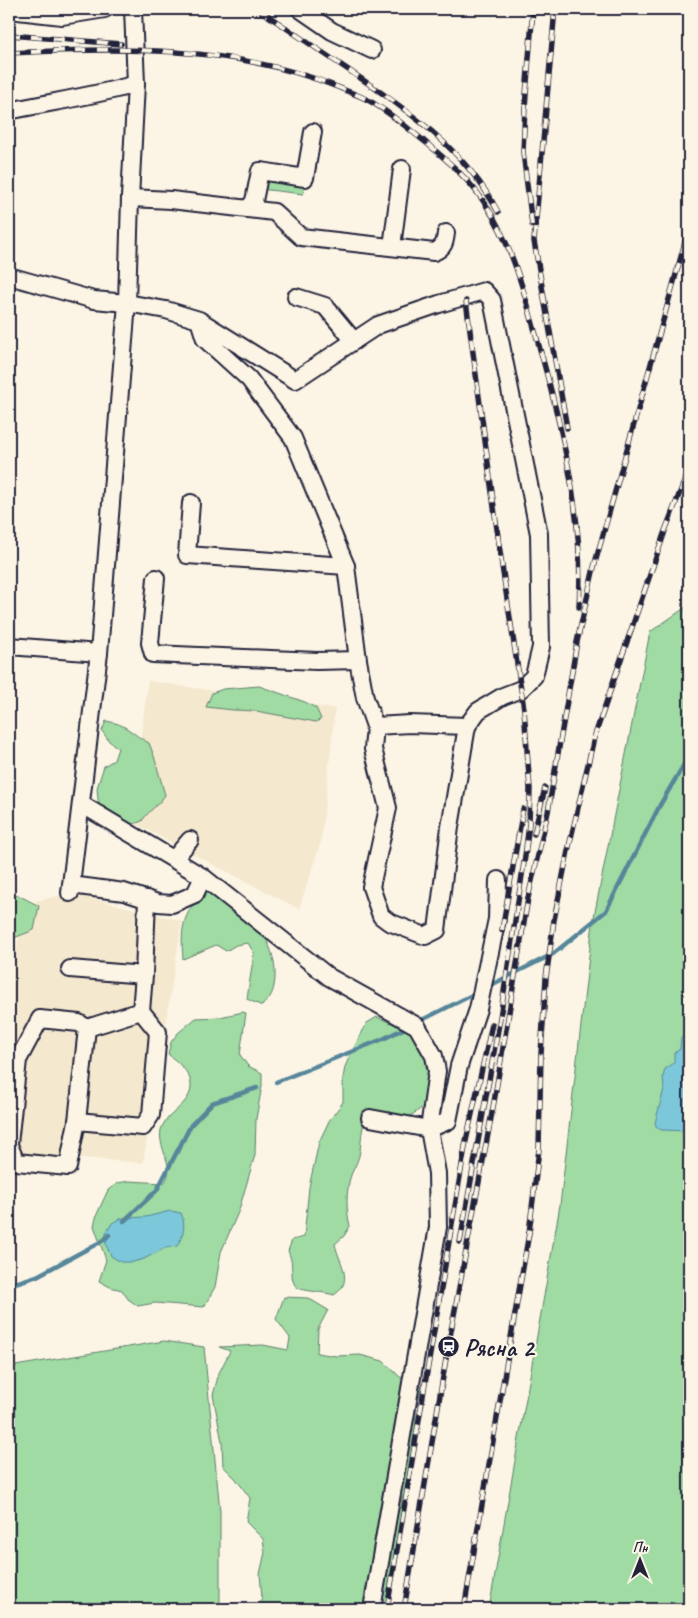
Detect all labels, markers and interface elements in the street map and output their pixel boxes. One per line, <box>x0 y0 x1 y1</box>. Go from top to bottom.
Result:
place label: Рясна 2 <box>464 1332 536 1364</box>
station icon: Рясна 2 <box>436 1335 460 1359</box>
north arrow <box>616 1536 666 1586</box>
text: Пн <box>633 1539 648 1556</box>

